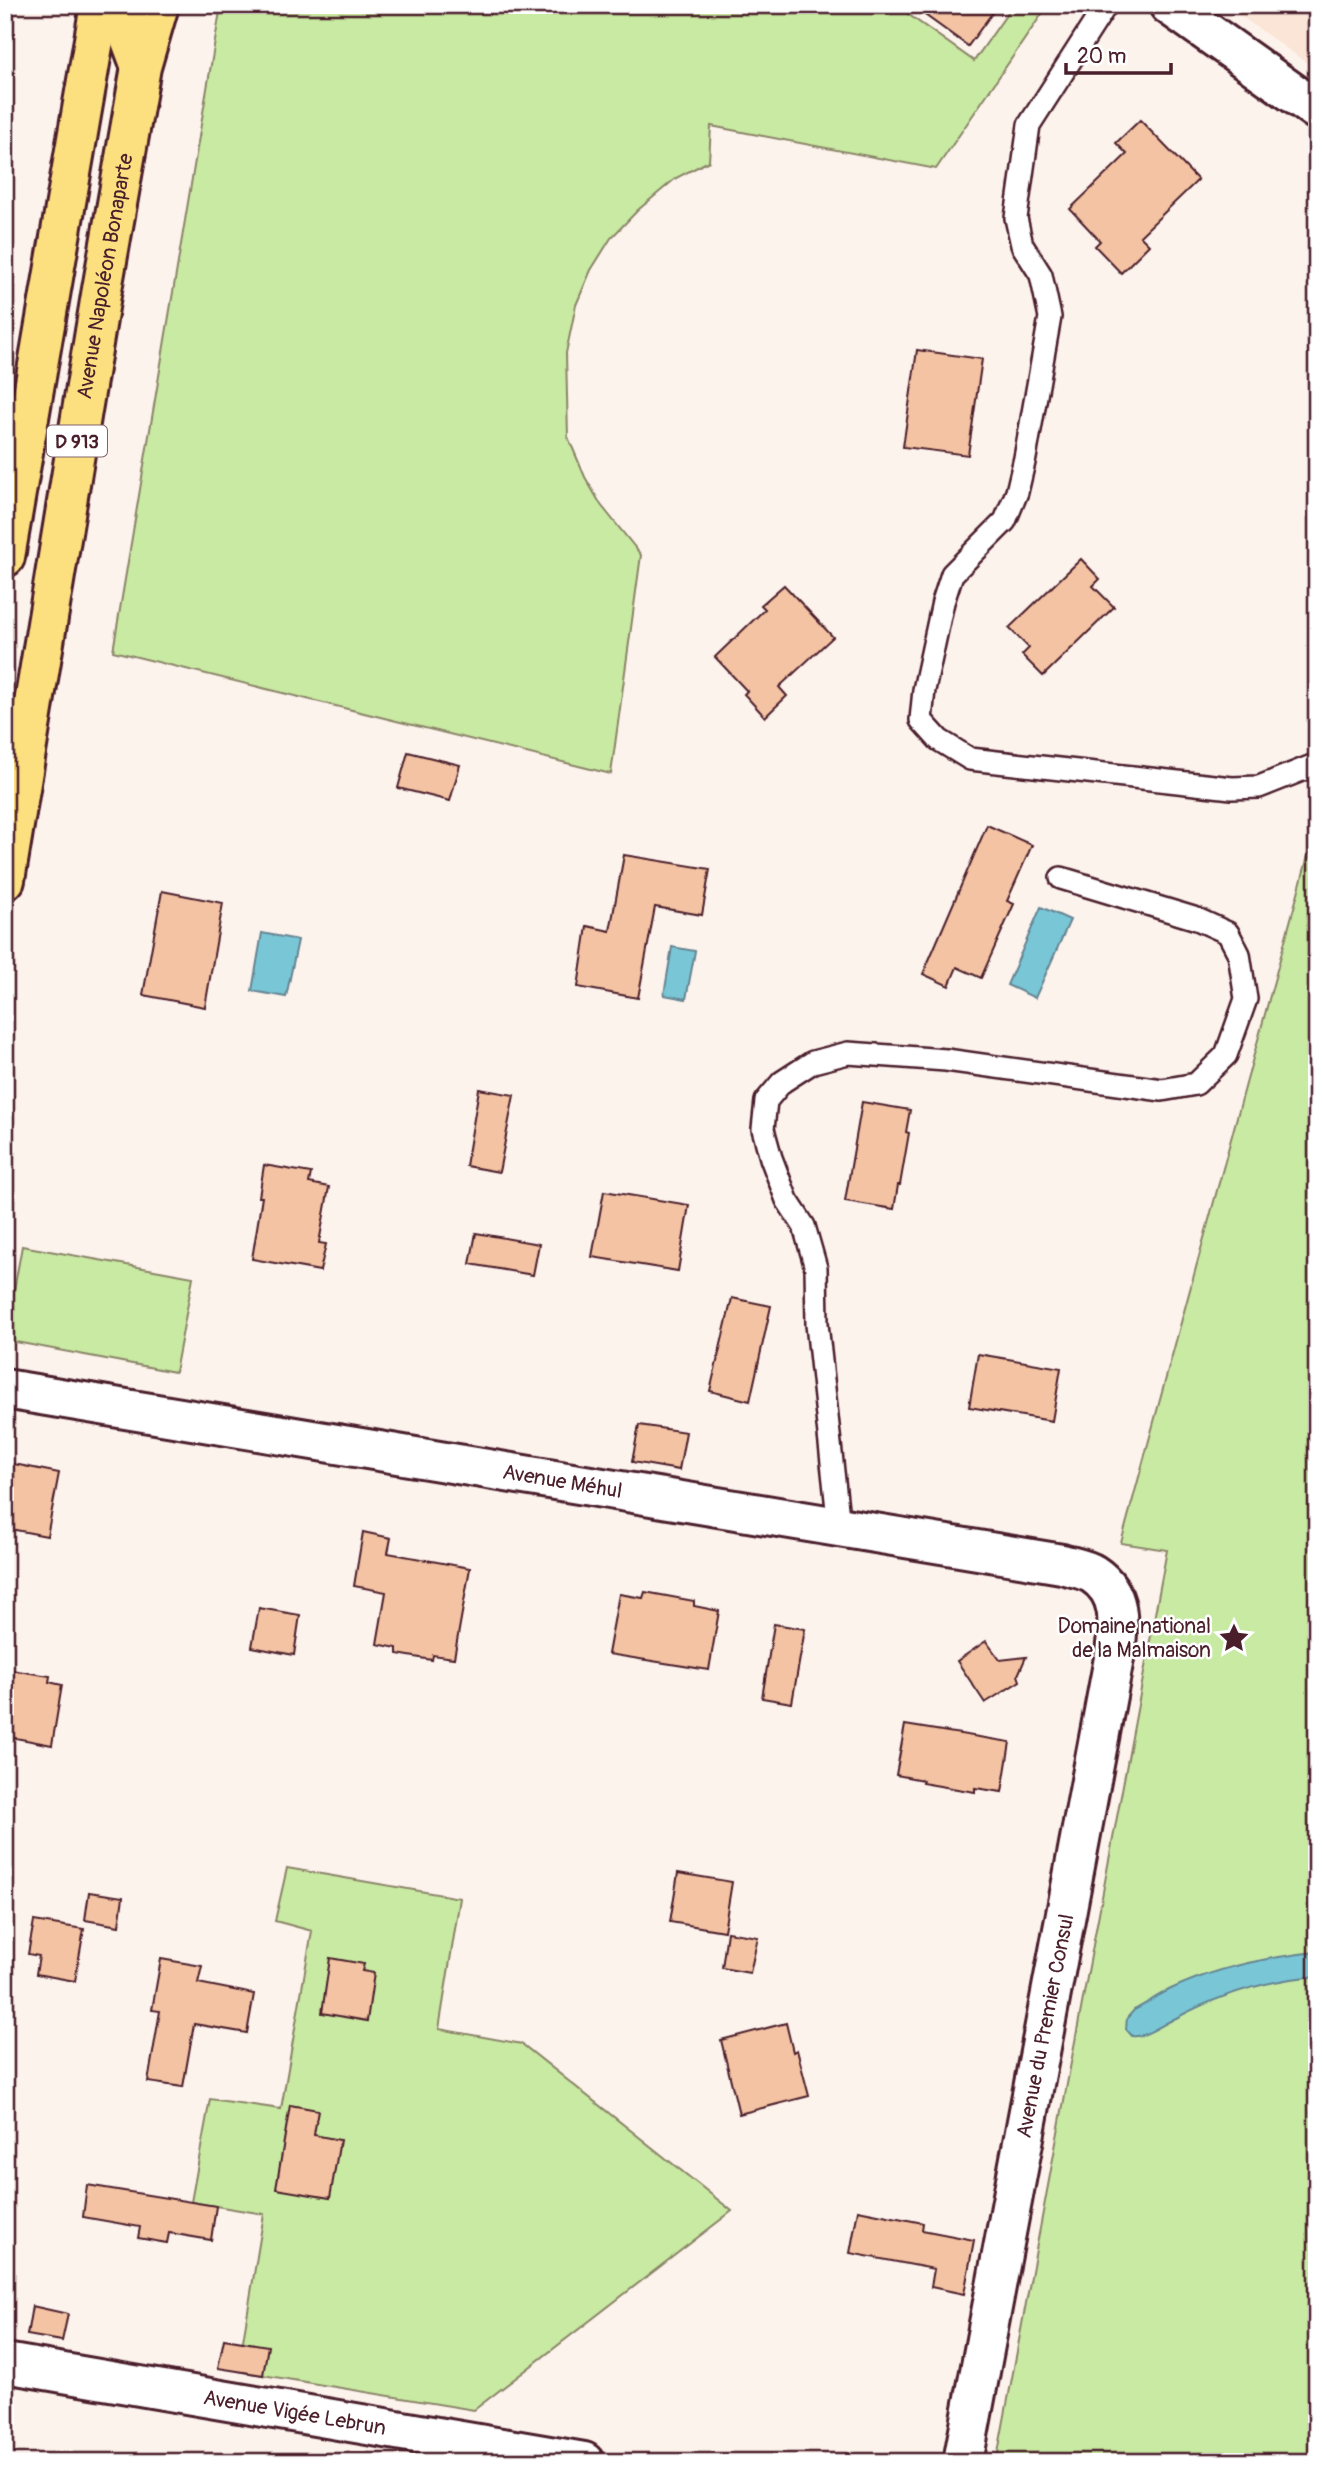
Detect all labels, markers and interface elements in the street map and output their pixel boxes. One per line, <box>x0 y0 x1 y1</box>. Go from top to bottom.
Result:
scale bar <box>1066 32 1172 76</box>
text: 20 m <box>1077 43 1126 70</box>
street label: Avenue Napoléon Bonaparte <box>71 151 140 401</box>
road number: D 913 <box>47 426 107 456</box>
street label: Avenue Méhul <box>500 1459 624 1505</box>
place label: Domaine national de la Malmaison <box>1058 1613 1211 1664</box>
place icon: Domaine national de la Malmaison <box>1217 1621 1251 1655</box>
street label: Avenue du Premier Consul <box>1011 1912 1080 2140</box>
street label: Avenue Vigée Lebrun <box>201 2384 388 2442</box>

